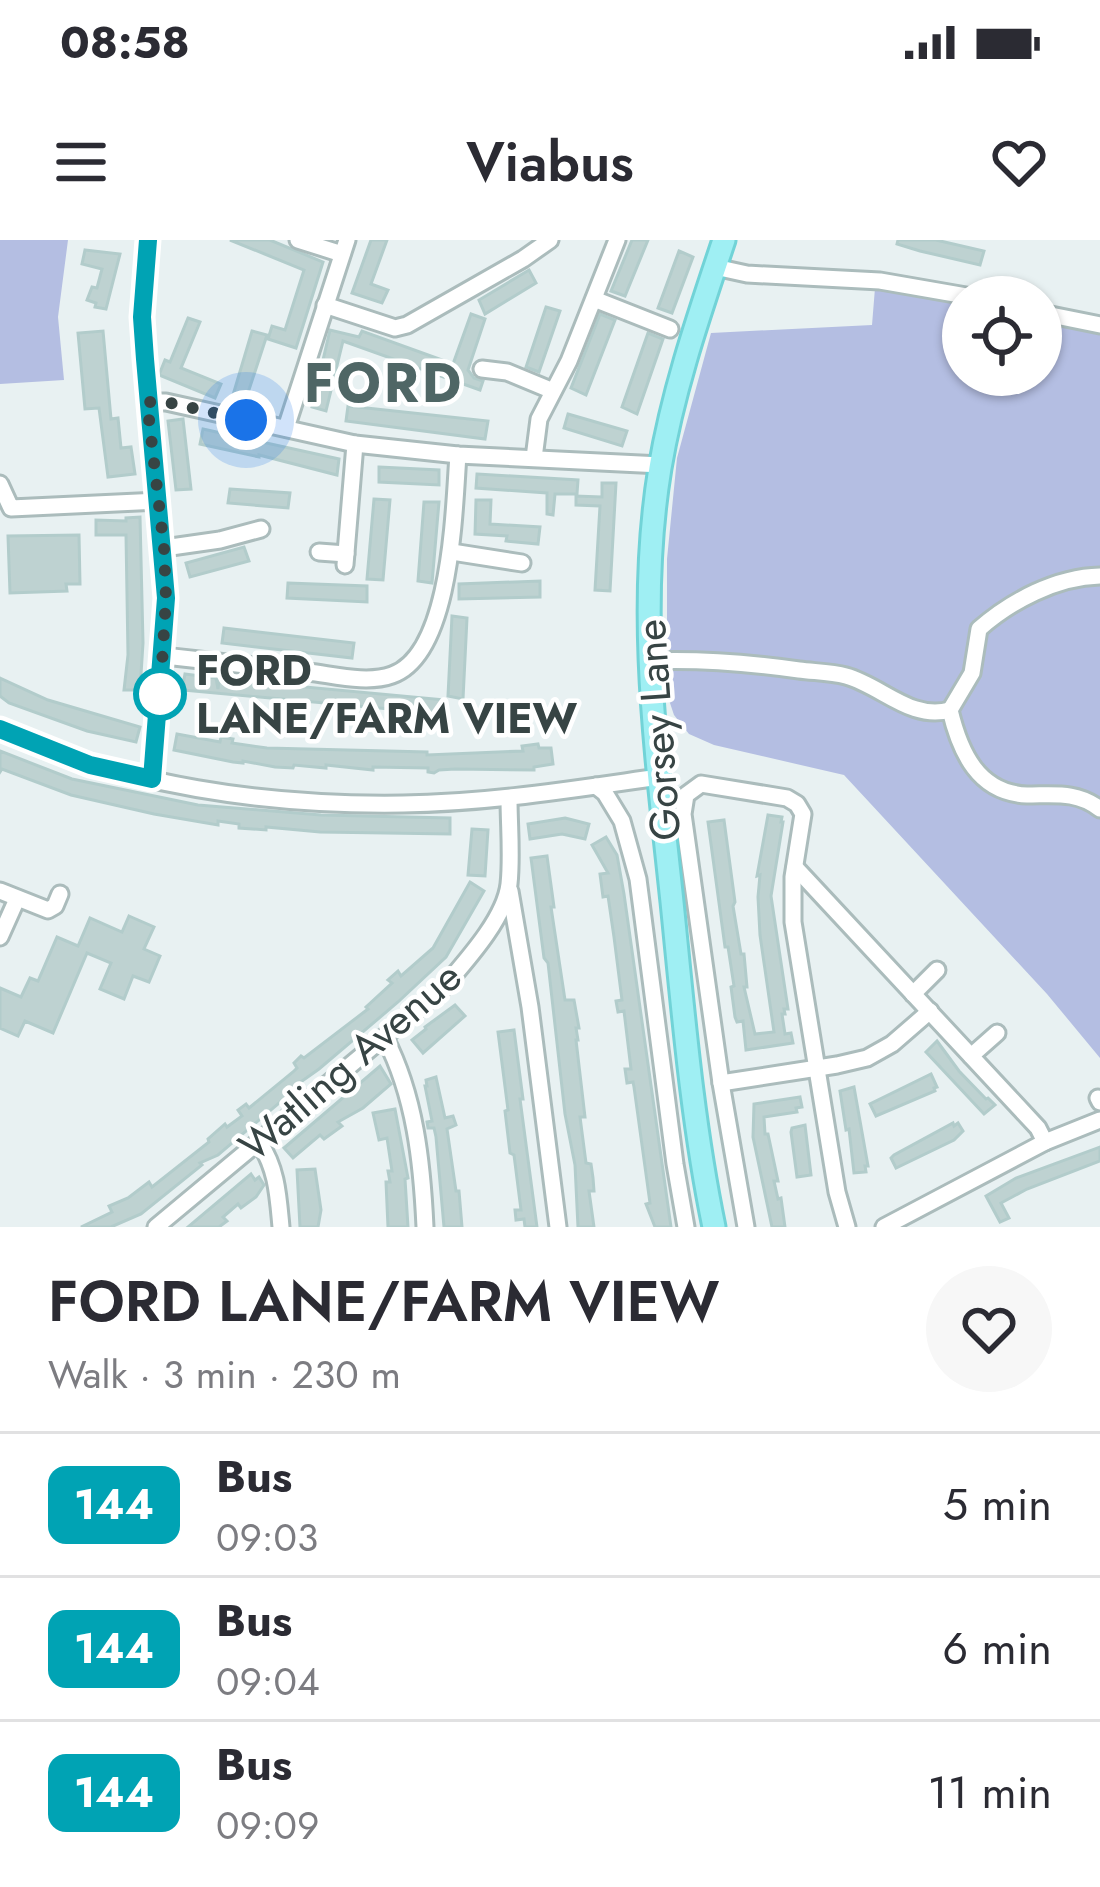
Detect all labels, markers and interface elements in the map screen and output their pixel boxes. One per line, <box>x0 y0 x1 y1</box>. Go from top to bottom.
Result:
text: 08:58 <box>60 10 190 75</box>
text: Viabus <box>466 123 634 201</box>
icon: menu <box>48 129 114 195</box>
icon: heart <box>986 129 1052 195</box>
map controls <box>942 276 1062 396</box>
button: locate <box>942 276 1062 396</box>
district label: FORD <box>304 344 464 422</box>
your location <box>216 390 276 450</box>
street label: Gorsey Lane <box>620 617 696 843</box>
place label: FORD LANE/FARM VIEW <box>196 640 578 749</box>
marker: FORD LANE/FARM VIEW <box>135 669 185 719</box>
street label: Watling Avenue <box>225 947 475 1175</box>
text: FORD LANE/FARM VIEW <box>48 1260 719 1342</box>
button: heart <box>926 1266 1052 1392</box>
text: Walk · 3 min · 230 m <box>48 1346 401 1403</box>
text: Bus <box>216 1444 292 1509</box>
text: 5 min <box>943 1472 1052 1537</box>
text: 144 <box>74 1474 154 1535</box>
text: 09:03 <box>216 1509 318 1566</box>
text: Bus <box>216 1588 292 1653</box>
text: 6 min <box>942 1616 1052 1681</box>
text: 144 <box>74 1618 154 1679</box>
text: 09:04 <box>216 1653 320 1710</box>
text: Bus <box>216 1732 292 1797</box>
text: 11 min <box>928 1760 1052 1825</box>
text: 144 <box>74 1762 154 1823</box>
text: 09:09 <box>216 1797 319 1854</box>

